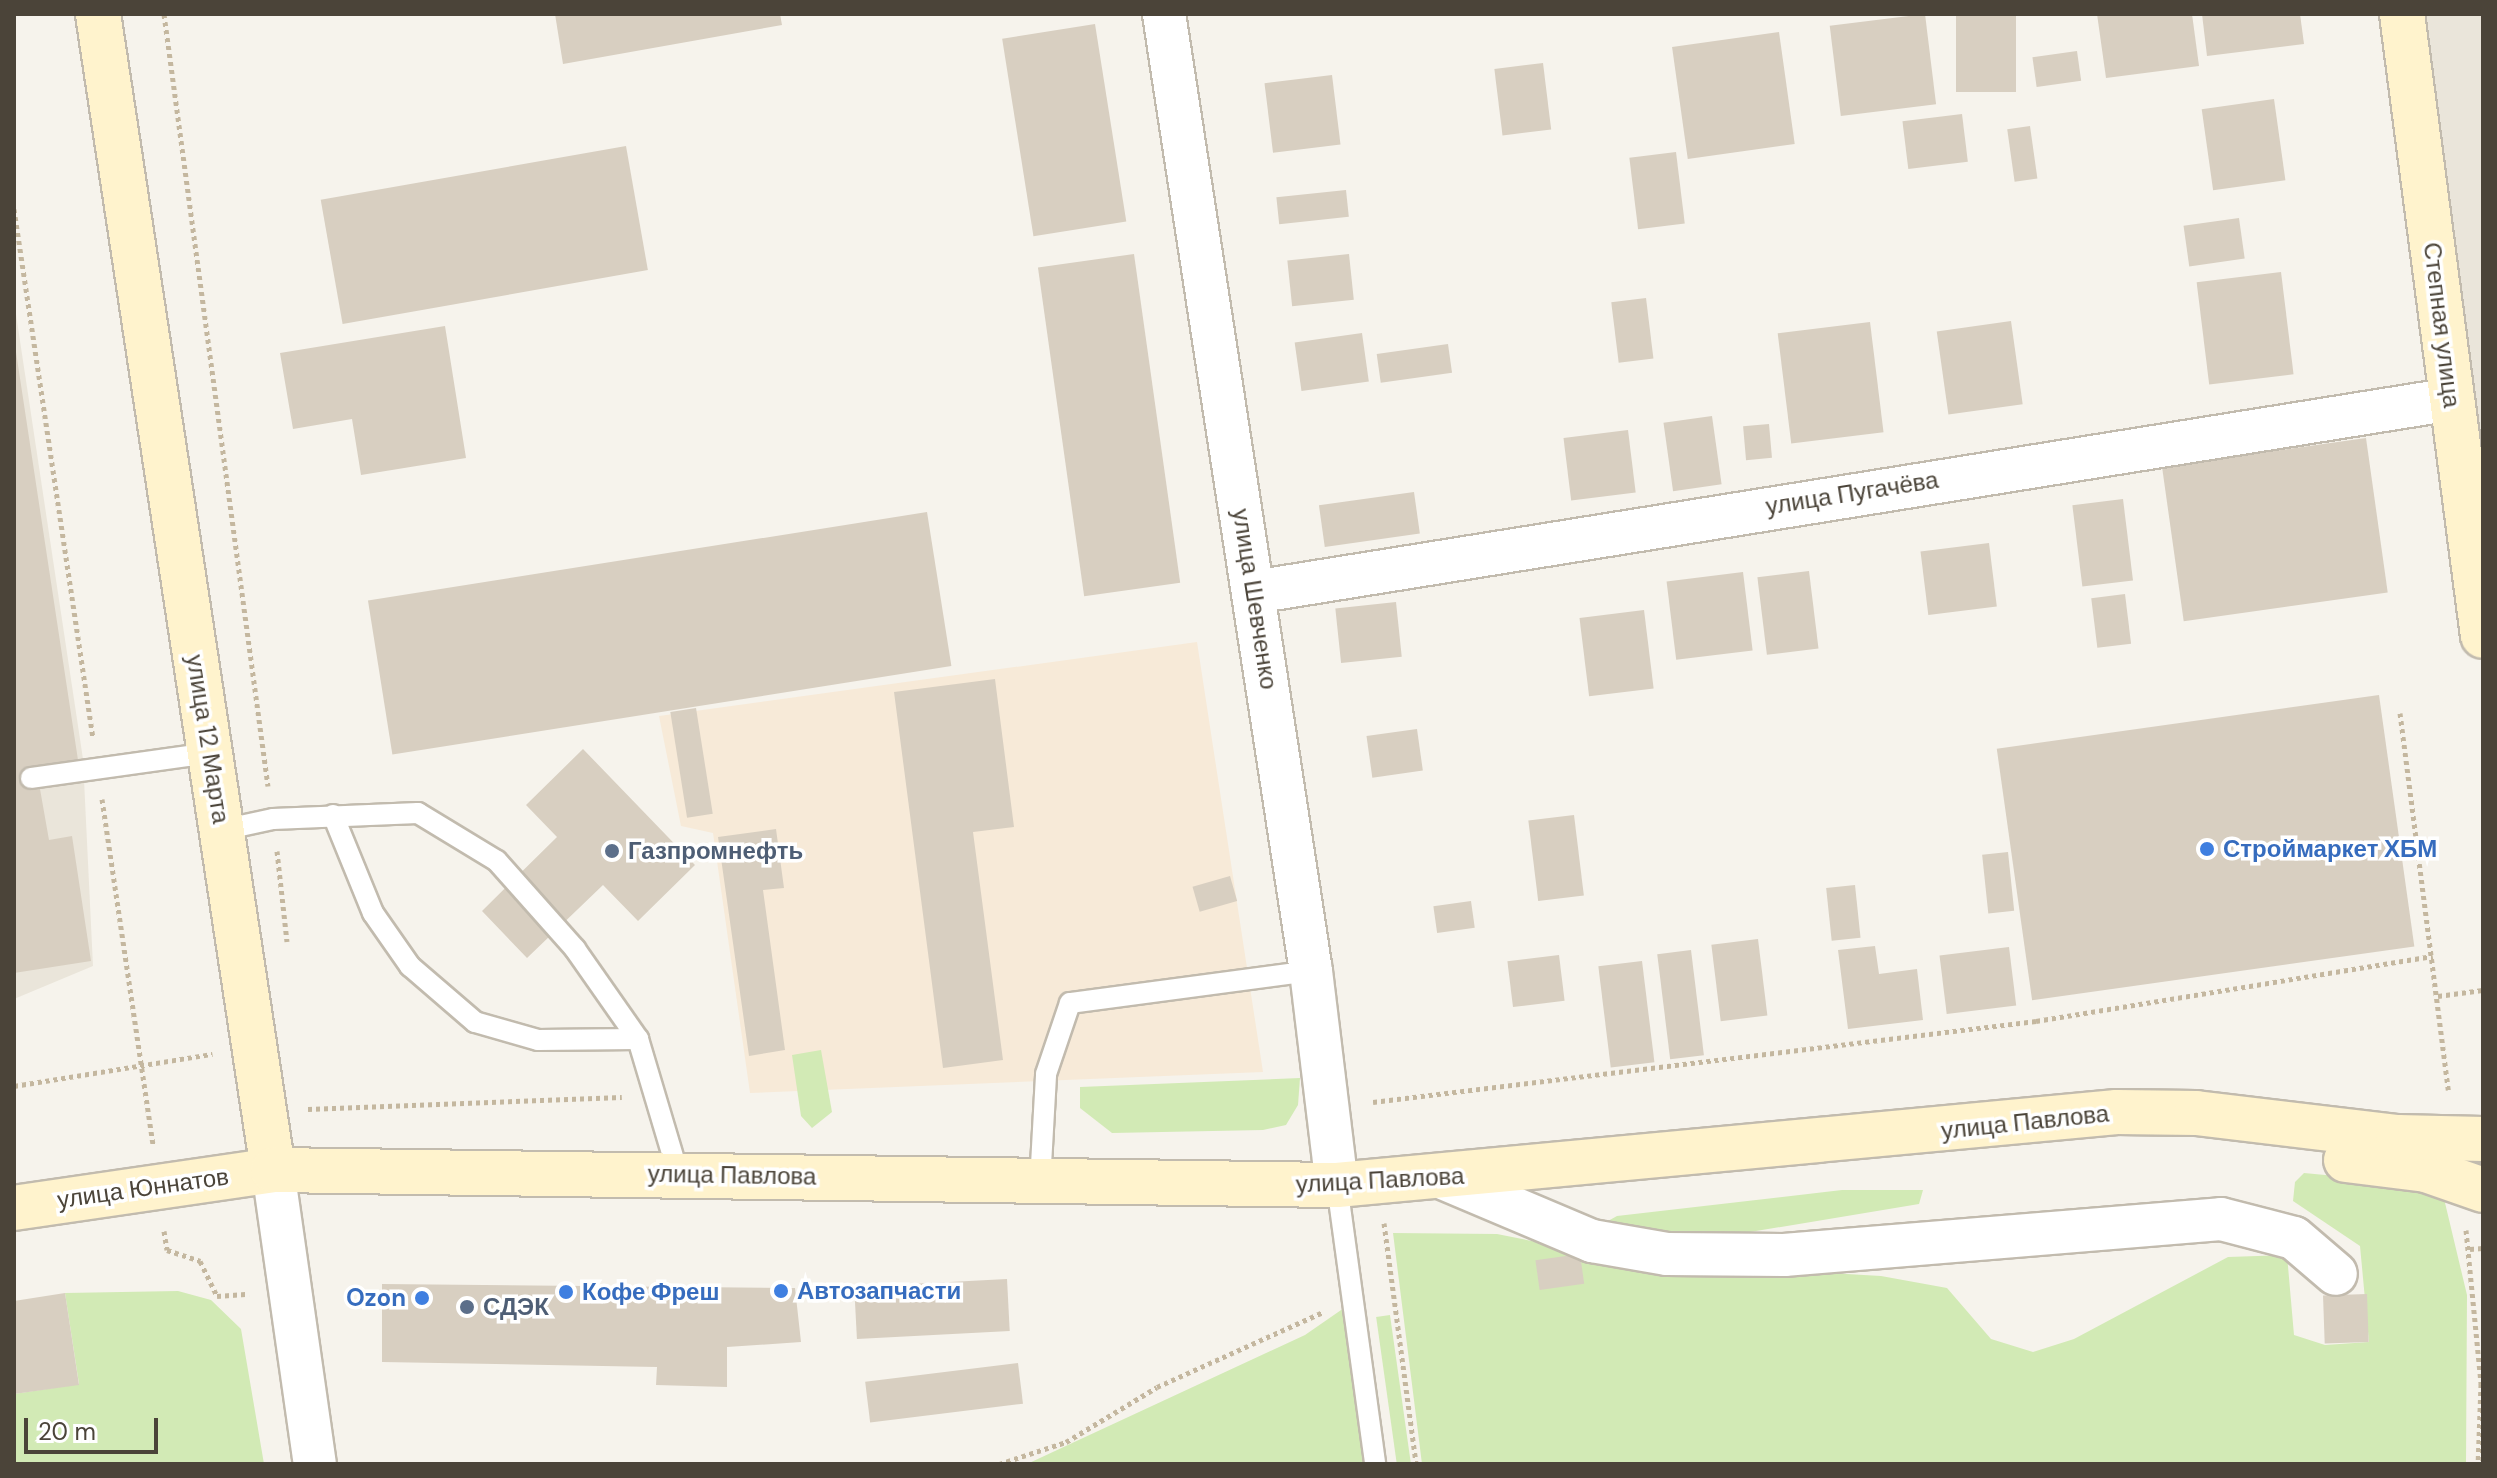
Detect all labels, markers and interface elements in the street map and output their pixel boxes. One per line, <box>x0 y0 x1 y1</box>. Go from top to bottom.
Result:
street label: Степная улица <box>2418 241 2466 409</box>
street label: улица Пугачёва <box>1764 465 1940 521</box>
street label: улица Шевченко <box>1226 507 1284 691</box>
street label: улица 12 Марта <box>180 653 236 825</box>
place label: Строймаркет ХБМ <box>2223 835 2437 863</box>
place label: Газпромнефть <box>628 837 803 865</box>
marker: Строймаркет ХБМ <box>2198 840 2216 858</box>
marker: Газпромнефть <box>603 842 621 860</box>
street label: улица Павлова <box>1940 1099 2110 1145</box>
street label: улица Павлова <box>647 1159 817 1191</box>
street label: улица Павлова <box>1295 1161 1465 1199</box>
street label: улица Юннатов <box>55 1162 231 1214</box>
place label: Автозапчасти <box>797 1277 961 1305</box>
place label: Кофе Фреш <box>582 1278 719 1306</box>
marker: Автозапчасти <box>772 1282 790 1300</box>
marker: Кофе Фреш <box>557 1283 575 1301</box>
place label: Ozon <box>346 1284 406 1312</box>
marker: Ozon <box>413 1289 431 1307</box>
place label: СДЭК <box>483 1293 549 1321</box>
marker: СДЭК <box>458 1298 476 1316</box>
scale bar <box>28 1402 162 1452</box>
text: 20 m <box>38 1416 96 1447</box>

